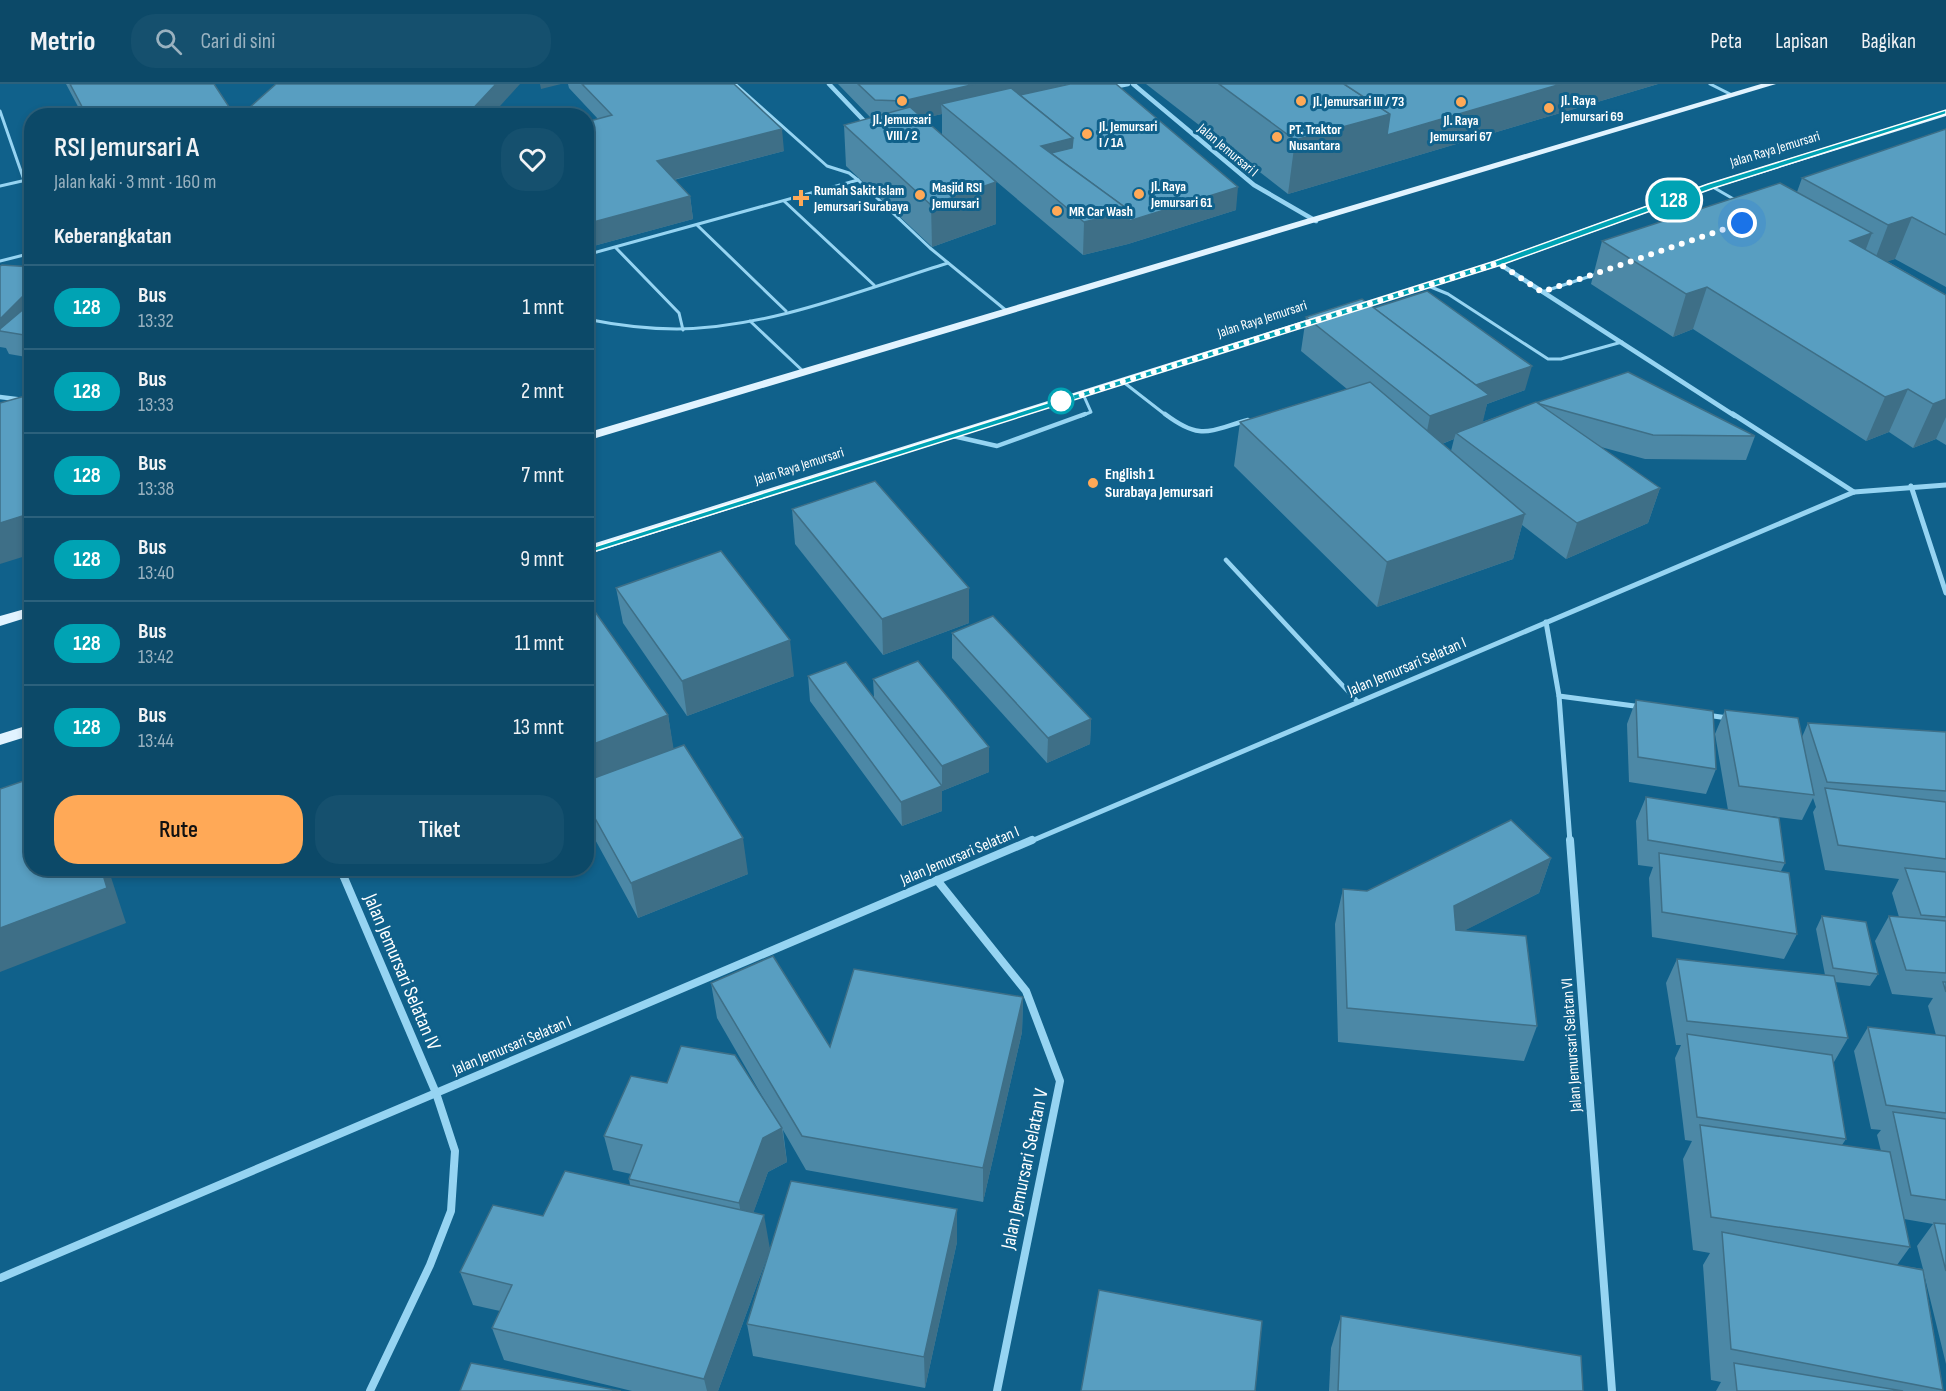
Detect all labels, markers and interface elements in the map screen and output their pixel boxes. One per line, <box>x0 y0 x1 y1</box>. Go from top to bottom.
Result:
search box <box>131 14 551 68</box>
text: Metrio <box>30 25 95 58</box>
icon: search <box>152 25 185 58</box>
text: Cari di sini <box>200 28 275 55</box>
text: Peta <box>1711 29 1742 54</box>
text: Lapisan <box>1775 29 1828 54</box>
text: Bagikan <box>1861 29 1916 54</box>
place label: Jl. Raya Jemursari 69 <box>1560 92 1624 125</box>
place label: Jl. Jemursari III / 73 <box>1312 93 1404 110</box>
marker: Jl. Jemursari VIII / 2 <box>895 94 909 108</box>
marker: Jl. Jemursari III / 73 <box>1294 94 1308 108</box>
marker: Jl. Raya Jemursari 67 <box>1454 95 1468 109</box>
marker: Jl. Raya Jemursari 69 <box>1542 101 1556 115</box>
place label: Jl. Jemursari VIII / 2 <box>872 111 931 144</box>
place label: Jl. Raya Jemursari 67 <box>1429 112 1493 145</box>
place label: Jl. Jemursari I / 1A <box>1098 118 1158 151</box>
street label: Jalan Jemursari I <box>1194 119 1262 180</box>
place label: PT. Traktor Nusantara <box>1289 121 1342 154</box>
marker: Jl. Jemursari I / 1A <box>1080 127 1094 141</box>
street label: Jalan Raya Jemursari <box>1727 127 1822 171</box>
button: heart <box>501 128 564 191</box>
marker: PT. Traktor Nusantara <box>1270 130 1284 144</box>
text: RSI Jemursari A <box>54 131 199 164</box>
text: Jalan kaki · 3 mnt · 160 m <box>54 170 216 194</box>
place label: Jl. Raya Jemursari 61 <box>1150 178 1213 211</box>
place label: Masjid RSI Jemursari <box>931 179 982 212</box>
line badge: 128 <box>1640 180 1708 220</box>
place label: Rumah Sakit Islam Jemursari Surabaya <box>813 182 909 215</box>
marker: Jl. Raya Jemursari 61 <box>1132 187 1146 201</box>
marker: Masjid RSI Jemursari <box>913 188 927 202</box>
text: 128 <box>1660 188 1688 213</box>
marker: Rumah Sakit Islam Jemursari Surabaya <box>792 189 810 207</box>
place label: MR Car Wash <box>1069 203 1133 220</box>
marker: MR Car Wash <box>1050 204 1064 218</box>
your location <box>1727 208 1757 238</box>
text: Keberangkatan <box>54 223 172 250</box>
text: Bus <box>138 282 167 309</box>
text: 1 mnt <box>522 294 564 321</box>
text: 128 <box>73 295 101 320</box>
street label: Jalan Raya Jemursari <box>1214 297 1309 342</box>
text: 13:32 <box>138 309 174 333</box>
text: Bus <box>138 366 167 393</box>
text: 2 mnt <box>521 378 564 405</box>
text: 128 <box>73 379 101 404</box>
unlabelled marker <box>1048 388 1074 414</box>
text: 13:33 <box>138 393 174 417</box>
street label: Jalan Raya Jemursari <box>751 444 846 489</box>
text: Bus <box>138 450 167 477</box>
text: 7 mnt <box>521 462 564 489</box>
text: 128 <box>73 463 101 488</box>
place label: English 1 Surabaya Jemursari <box>1105 465 1213 502</box>
marker: English 1 Surabaya Jemursari <box>1086 476 1100 490</box>
text: 13:38 <box>138 477 174 501</box>
text: Bus <box>138 534 167 561</box>
text: 9 mnt <box>520 546 564 573</box>
text: 128 <box>73 547 101 572</box>
text: 13:40 <box>138 561 174 585</box>
text: Bus <box>138 618 167 645</box>
text: 11 mnt <box>515 630 564 657</box>
text: 128 <box>73 631 101 656</box>
street label: Jalan Jemursari Selatan I <box>1344 633 1469 701</box>
text: 13:42 <box>138 645 174 669</box>
text: Bus <box>138 702 167 729</box>
text: 13 mnt <box>513 714 564 741</box>
text: 128 <box>73 715 101 740</box>
text: 13:44 <box>138 729 174 753</box>
button: Rute <box>54 795 303 864</box>
button: Tiket <box>315 795 564 864</box>
street label: Jalan Jemursari Selatan I <box>897 822 1022 890</box>
street label: Jalan Jemursari Selatan IV <box>358 889 446 1054</box>
street label: Jalan Jemursari Selatan VI <box>1558 977 1586 1114</box>
street label: Jalan Jemursari Selatan I <box>449 1012 574 1080</box>
street label: Jalan Jemursari Selatan V <box>996 1086 1054 1253</box>

